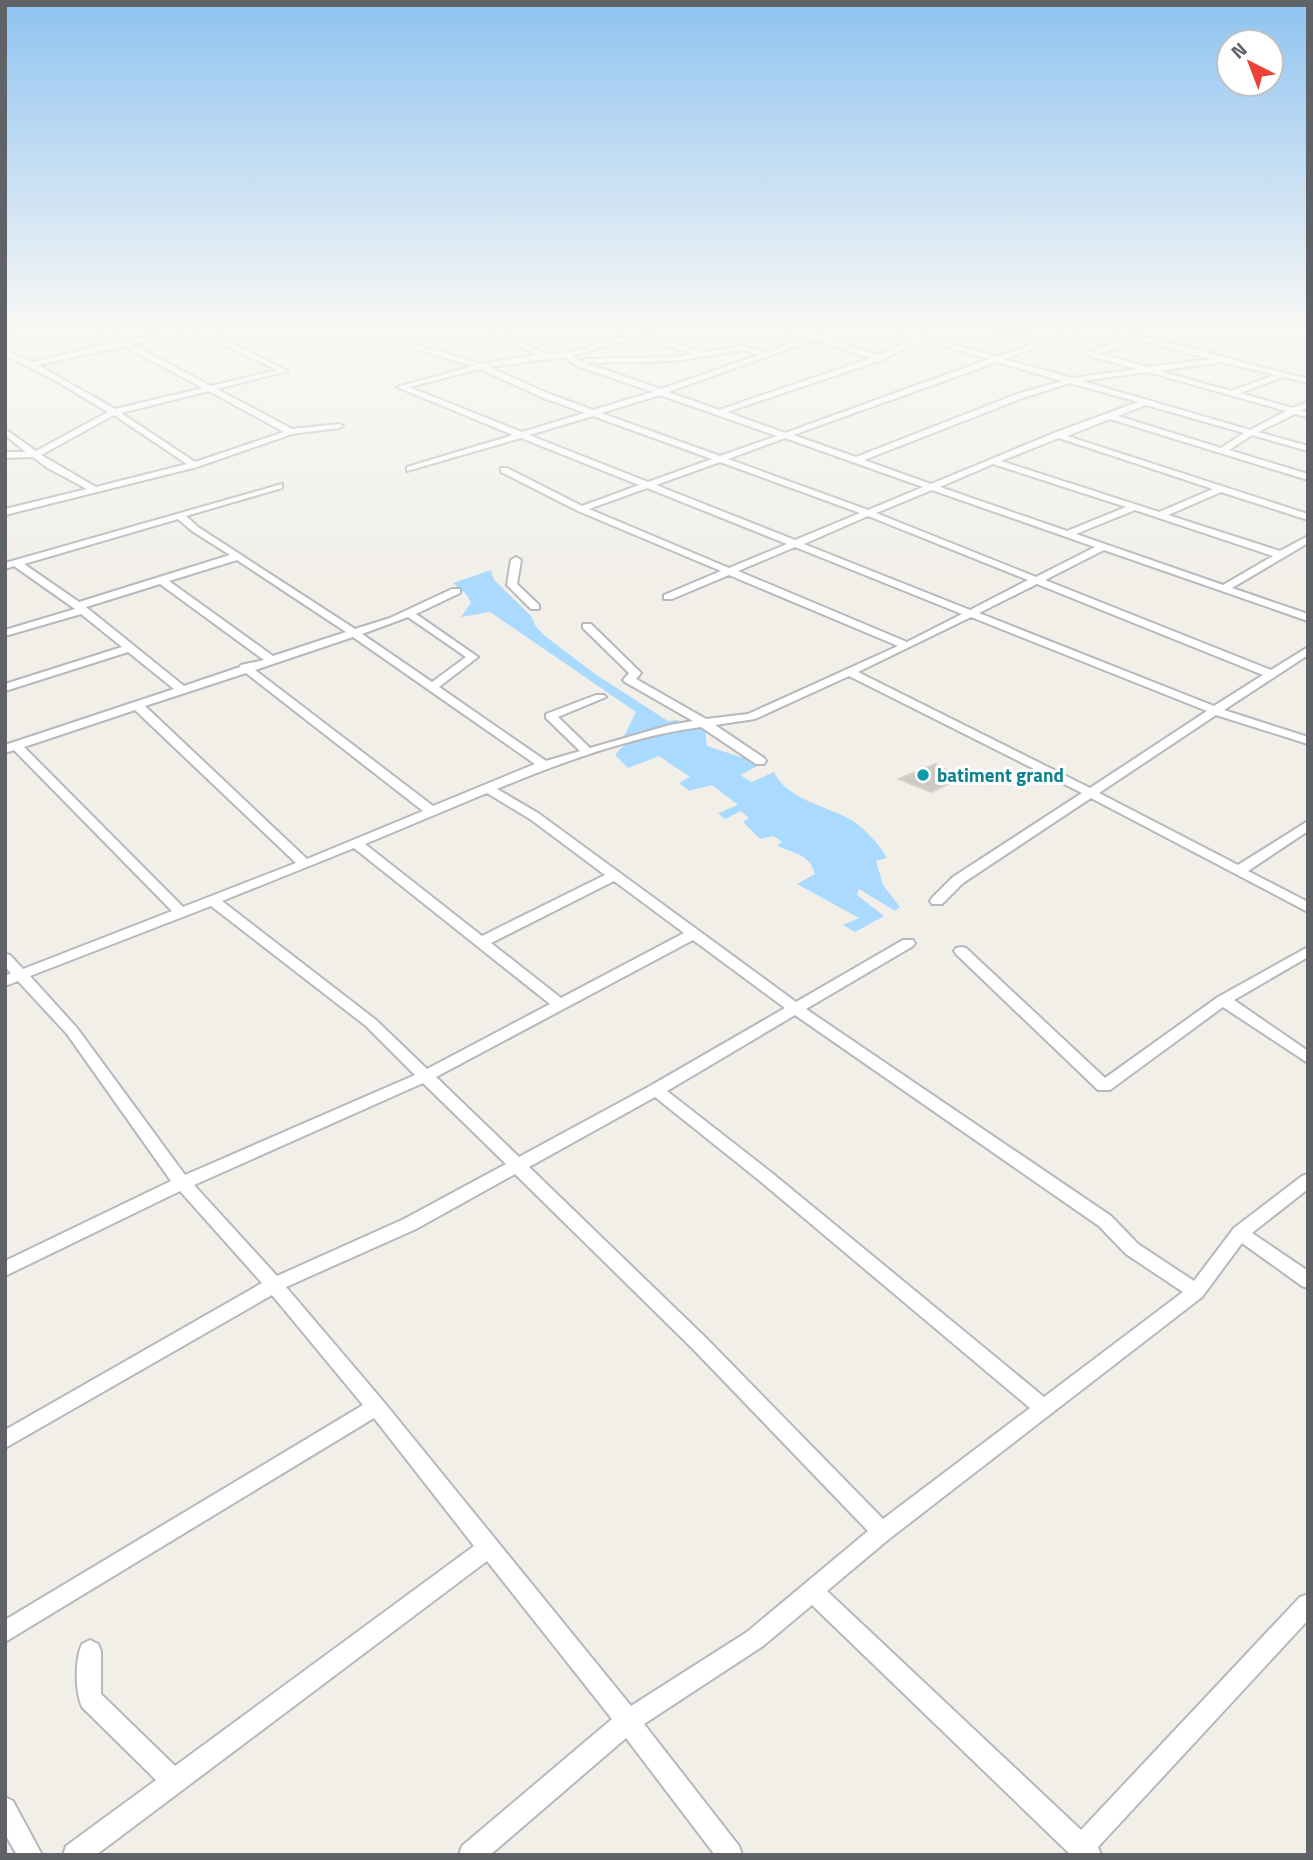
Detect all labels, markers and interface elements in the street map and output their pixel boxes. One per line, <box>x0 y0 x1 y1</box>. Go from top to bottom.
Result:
north arrow <box>1215 28 1285 98</box>
text: N <box>1224 35 1253 65</box>
place label: batiment grand <box>937 760 1064 789</box>
marker: batiment grand <box>915 767 931 783</box>

